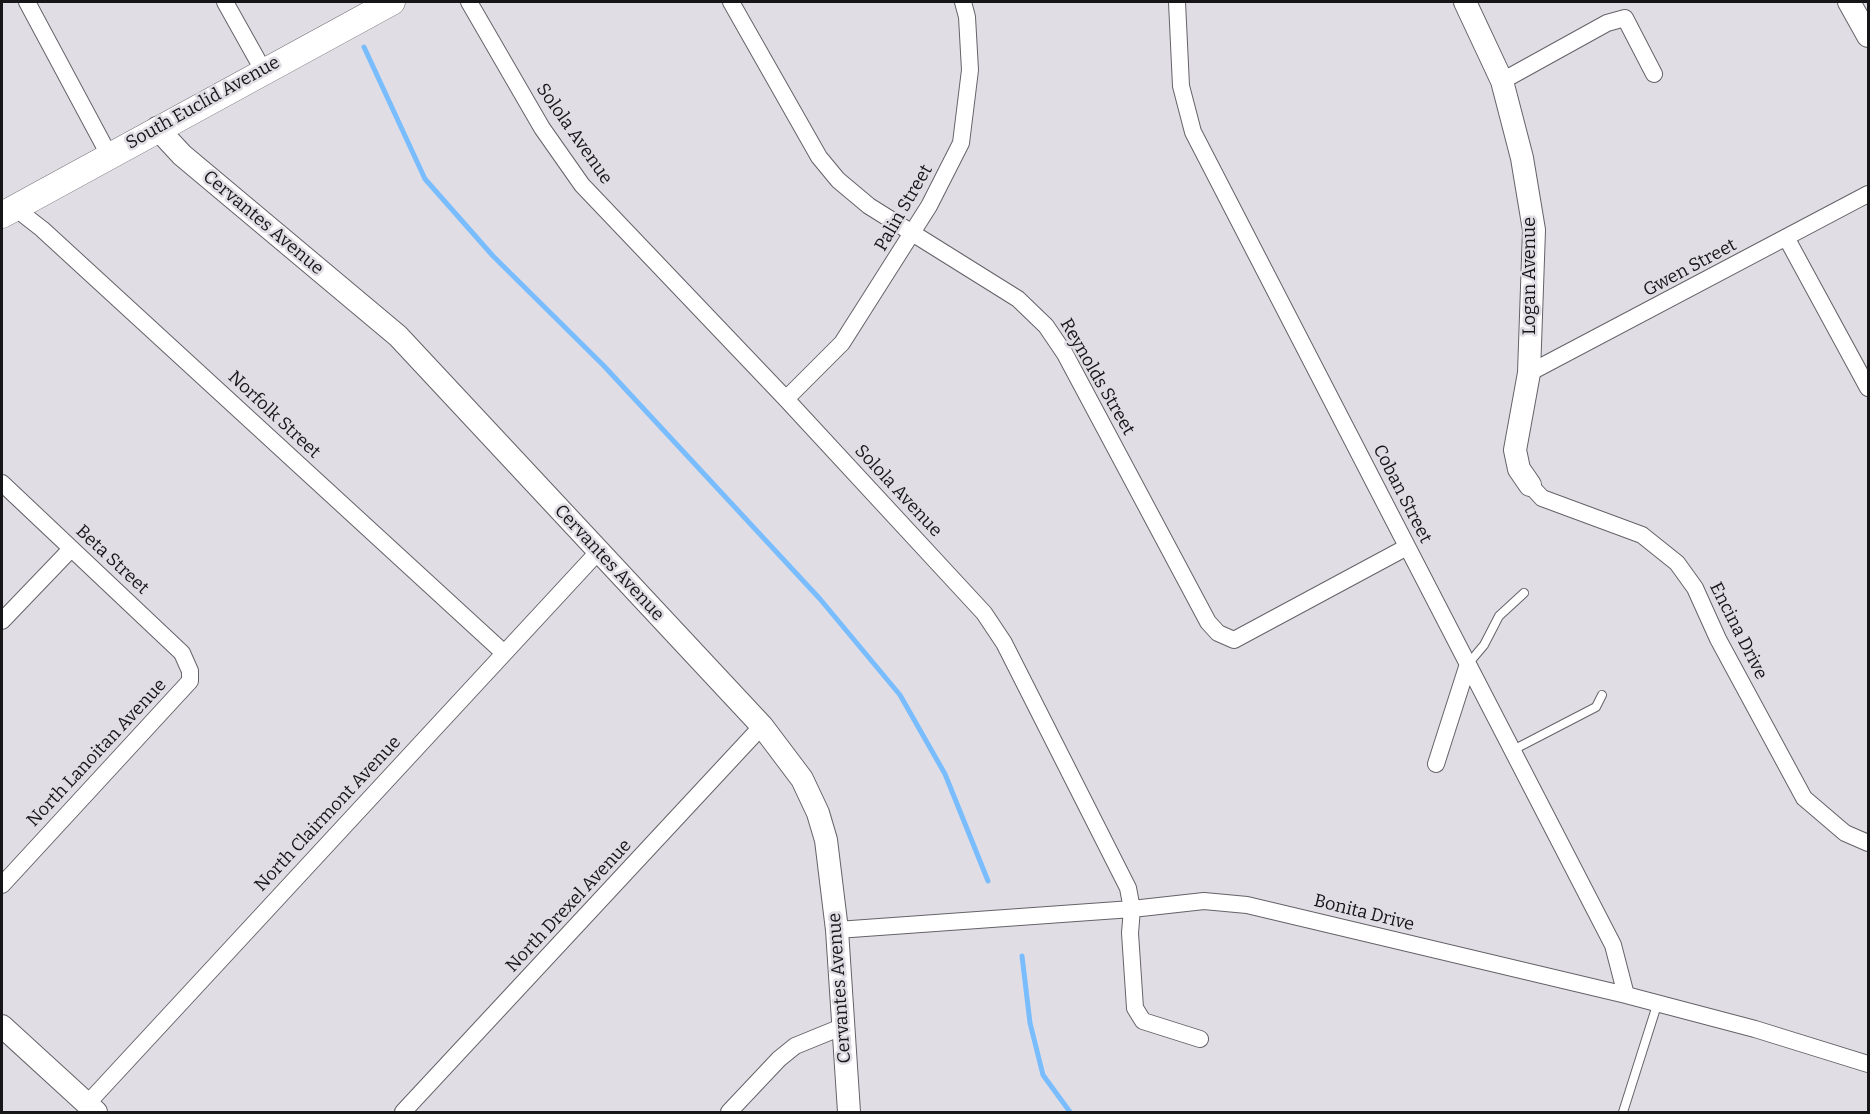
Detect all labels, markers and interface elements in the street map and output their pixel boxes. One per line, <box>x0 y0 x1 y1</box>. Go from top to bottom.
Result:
street label: South Euclid Avenue <box>122 52 284 154</box>
street label: Solola Avenue <box>531 79 617 189</box>
street label: Palin Street <box>871 161 937 255</box>
street label: Cervantes Avenue <box>198 166 328 280</box>
street label: Logan Avenue <box>1519 217 1541 335</box>
street label: Gwen Street <box>1640 234 1740 302</box>
street label: Reynolds Street <box>1055 315 1139 439</box>
street label: Norfolk Street <box>223 367 325 463</box>
street label: Solola Avenue <box>850 440 946 542</box>
street label: Coban Street <box>1368 441 1436 547</box>
street label: Cervantes Avenue <box>550 500 668 626</box>
street label: Beta Street <box>71 521 153 599</box>
street label: Encina Drive <box>1704 579 1772 683</box>
street label: North Lanoitan Avenue <box>23 675 171 831</box>
street label: North Clairmont Avenue <box>250 732 406 896</box>
street label: North Drexel Avenue <box>502 835 636 977</box>
street label: Bonita Drive <box>1312 890 1416 936</box>
street label: Cervantes Avenue <box>824 912 856 1064</box>

